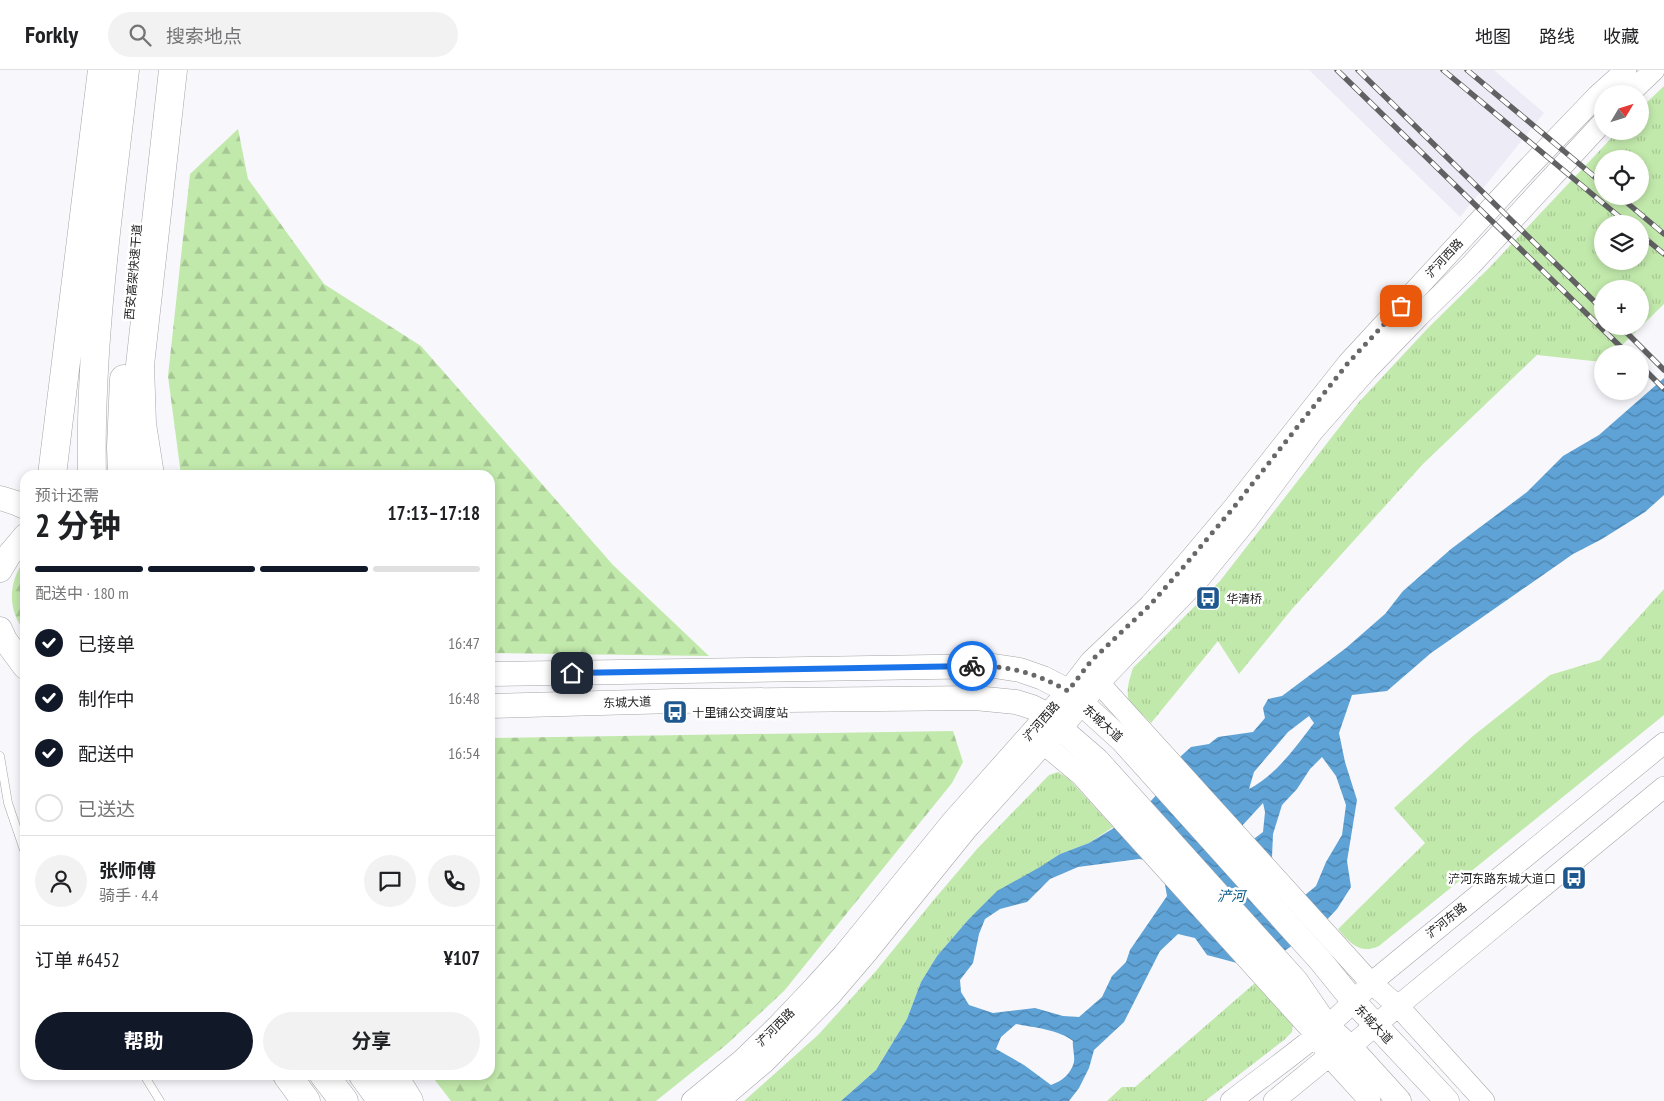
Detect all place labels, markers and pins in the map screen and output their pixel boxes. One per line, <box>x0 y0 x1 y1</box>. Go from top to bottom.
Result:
pin <box>1380 285 1422 327</box>
bus stop icon: 华清桥 <box>1195 585 1221 611</box>
place label: 华清桥 <box>1226 591 1262 606</box>
pin <box>551 652 593 694</box>
bus stop icon: 十里铺公交调度站 <box>662 699 688 725</box>
place label: 十里铺公交调度站 <box>692 705 788 720</box>
bus stop icon: 浐河东路东城大道口 <box>1561 865 1587 891</box>
place label: 浐河东路东城大道口 <box>1448 871 1556 886</box>

